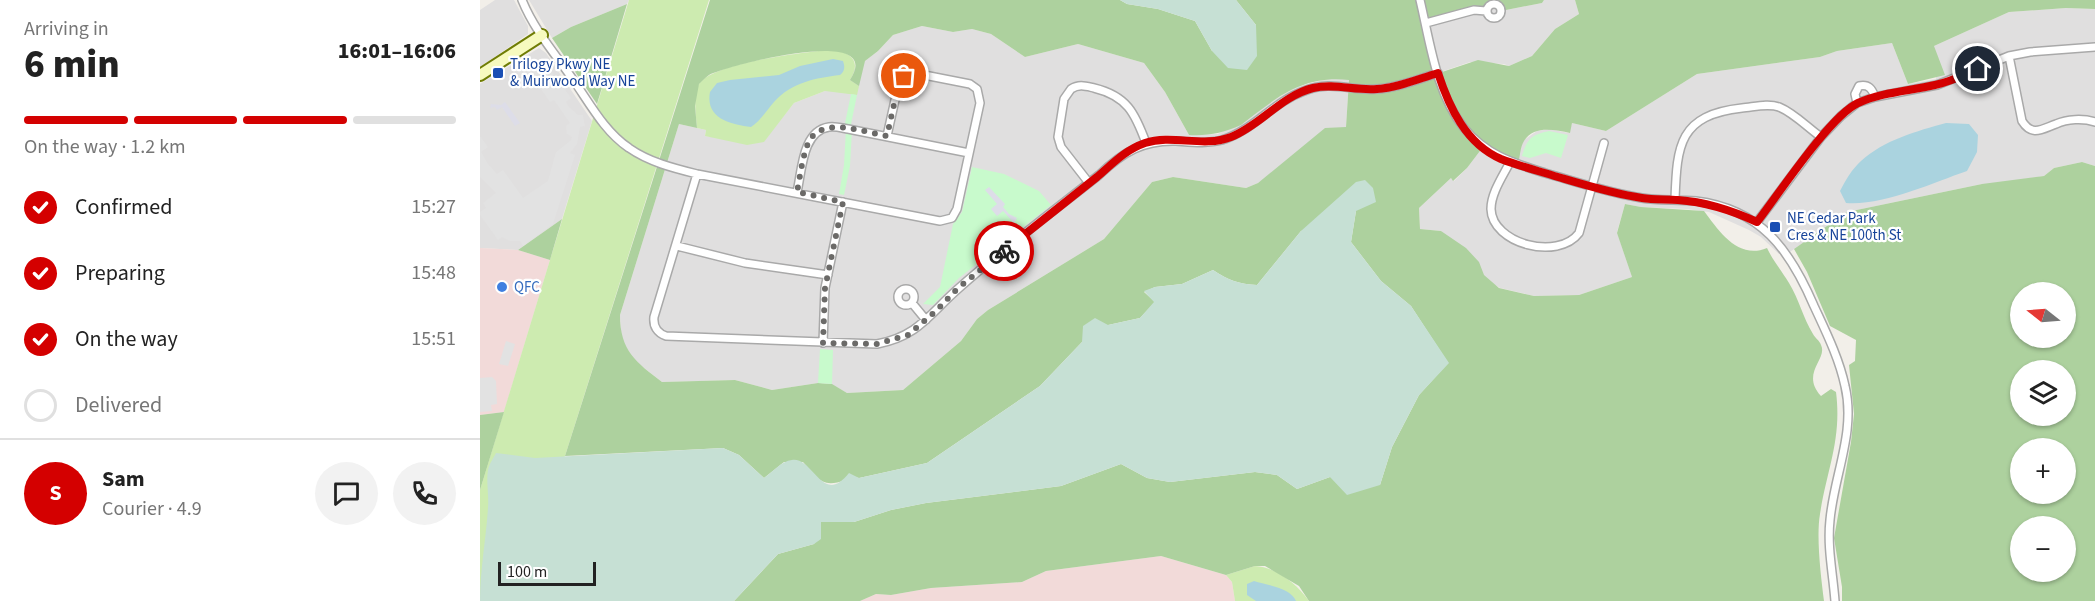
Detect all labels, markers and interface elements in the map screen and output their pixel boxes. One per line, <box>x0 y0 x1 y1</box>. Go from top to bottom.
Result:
text: Arriving in <box>24 15 109 43</box>
text: 16:01–16:06 <box>338 35 456 67</box>
text: 6 min <box>24 37 120 93</box>
pin <box>1952 43 2003 94</box>
pin <box>878 50 929 101</box>
icon: home <box>1961 52 1994 85</box>
place label: Trilogy Pkwy NE & Muirwood Way NE <box>510 54 636 92</box>
icon: bag <box>887 59 920 92</box>
marker: Trilogy Pkwy NE & Muirwood Way NE <box>491 66 505 80</box>
text: On the way · 1.2 km <box>24 133 186 161</box>
icon: check <box>24 191 57 224</box>
text: Confirmed <box>75 191 172 223</box>
text: 15:27 <box>411 193 456 221</box>
place label: NE Cedar Park Cres & NE 100th St <box>1787 208 1901 246</box>
marker: NE Cedar Park Cres & NE 100th St <box>1768 220 1782 234</box>
courier <box>974 221 1034 281</box>
icon: bike <box>988 235 1021 268</box>
icon: check <box>24 257 57 290</box>
text: Preparing <box>75 257 165 289</box>
text: 15:48 <box>411 259 456 287</box>
place label: QFC <box>514 277 540 298</box>
marker: QFC <box>495 280 509 294</box>
north arrow <box>2010 282 2076 348</box>
map controls <box>2010 282 2076 582</box>
icon: check <box>24 323 57 356</box>
text: On the way <box>75 323 178 355</box>
text: 15:51 <box>411 325 456 353</box>
button: layers <box>2010 360 2076 426</box>
text: Delivered <box>75 389 162 421</box>
button: + <box>2010 438 2076 504</box>
button: chat <box>315 462 378 525</box>
button: phone <box>393 462 456 525</box>
text: Sam <box>102 463 145 495</box>
text: S <box>49 477 62 509</box>
text: Courier · 4.9 <box>102 495 202 523</box>
button: − <box>2010 516 2076 582</box>
scale bar <box>498 559 596 586</box>
text: 100 m <box>507 561 547 583</box>

